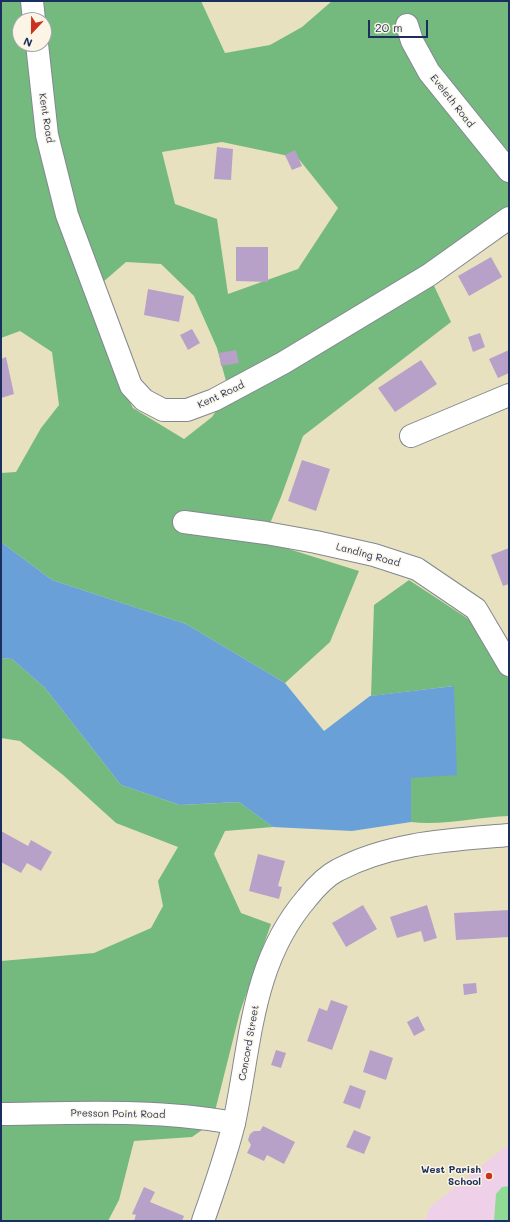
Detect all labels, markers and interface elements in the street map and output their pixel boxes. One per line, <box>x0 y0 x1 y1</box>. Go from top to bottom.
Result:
north arrow <box>12 12 52 52</box>
scale bar <box>370 12 430 38</box>
text: 20 m <box>375 19 403 35</box>
text: N <box>21 34 34 51</box>
street label: Eveleth Road <box>428 72 476 130</box>
street label: Kent Road <box>36 92 56 144</box>
street label: Kent Road <box>196 379 246 411</box>
street label: Landing Road <box>335 541 401 569</box>
street label: Concord Street <box>236 1004 262 1082</box>
street label: Presson Point Road <box>70 1107 166 1121</box>
place label: West Parish School <box>421 1164 481 1188</box>
marker: West Parish School <box>484 1171 494 1181</box>

